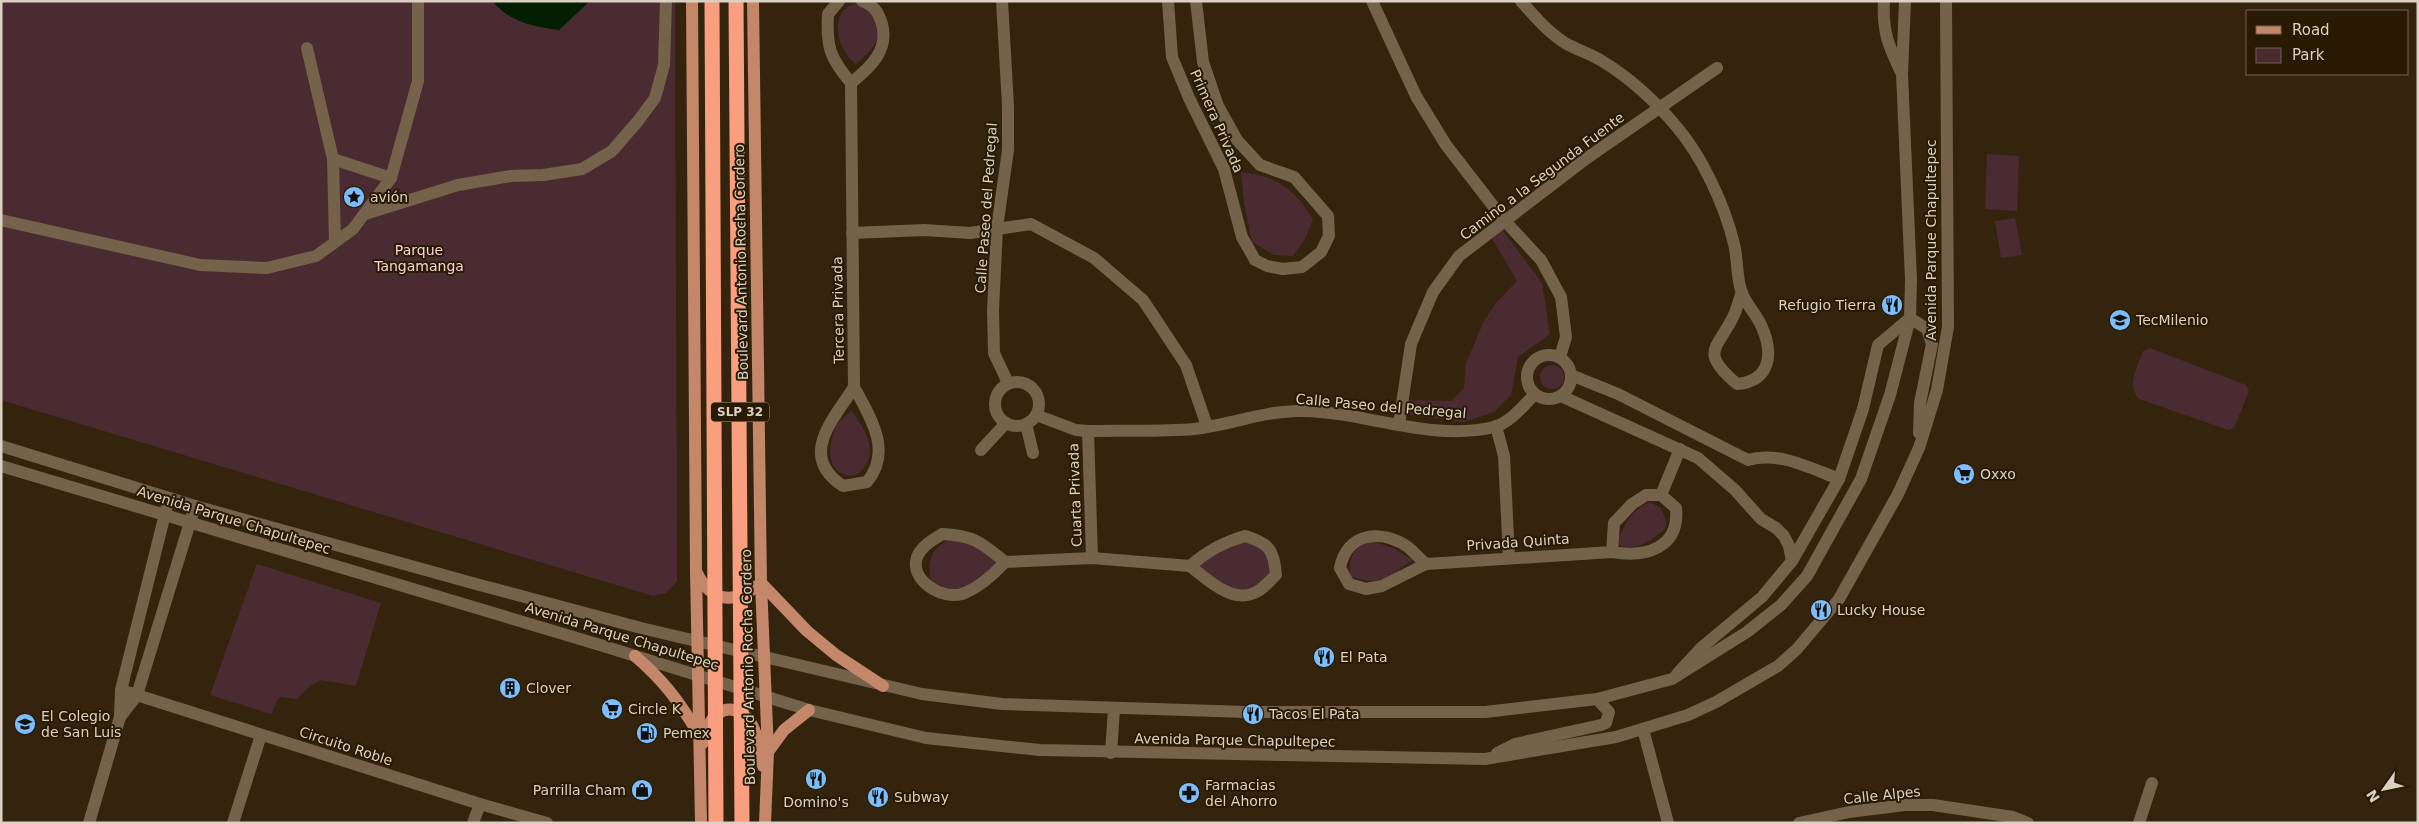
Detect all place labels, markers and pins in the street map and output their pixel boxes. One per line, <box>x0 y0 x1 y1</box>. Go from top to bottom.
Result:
place icon: avión <box>342 185 366 209</box>
place label: avión <box>370 189 408 205</box>
restaurant icon: Refugio Tierra <box>1880 293 1904 317</box>
place label: Refugio Tierra <box>1778 297 1876 313</box>
school or university icon: TecMilenio <box>2108 308 2132 332</box>
place label: TecMilenio <box>2135 312 2208 328</box>
supermarket icon: Oxxo <box>1952 462 1976 486</box>
place label: Oxxo <box>1980 466 2016 482</box>
restaurant icon: Lucky House <box>1809 598 1833 622</box>
place label: Lucky House <box>1837 602 1925 618</box>
restaurant icon: El Pata <box>1312 645 1336 669</box>
place label: El Pata <box>1340 649 1388 665</box>
building icon: Clover <box>498 676 522 700</box>
place label: Clover <box>526 680 571 696</box>
supermarket icon: Circle K <box>600 697 624 721</box>
place label: Circle K <box>628 701 682 717</box>
restaurant icon: Tacos El Pata <box>1241 702 1265 726</box>
place label: Tacos El Pata <box>1268 706 1359 722</box>
place label: El Colegio de San Luis <box>41 708 121 740</box>
school or university icon: El Colegio de San Luis <box>13 712 37 736</box>
fuel station icon: Pemex <box>635 721 659 745</box>
place label: Pemex <box>663 725 710 741</box>
restaurant icon: Domino's <box>804 767 828 791</box>
place label: Farmacias del Ahorro <box>1205 777 1277 809</box>
shop icon: Parrilla Cham <box>630 778 654 802</box>
pharmacy icon: Farmacias del Ahorro <box>1177 781 1201 805</box>
place label: Parrilla Cham <box>533 782 626 798</box>
restaurant icon: Subway <box>866 785 890 809</box>
place label: Subway <box>894 789 949 805</box>
place label: Domino's <box>783 794 849 810</box>

